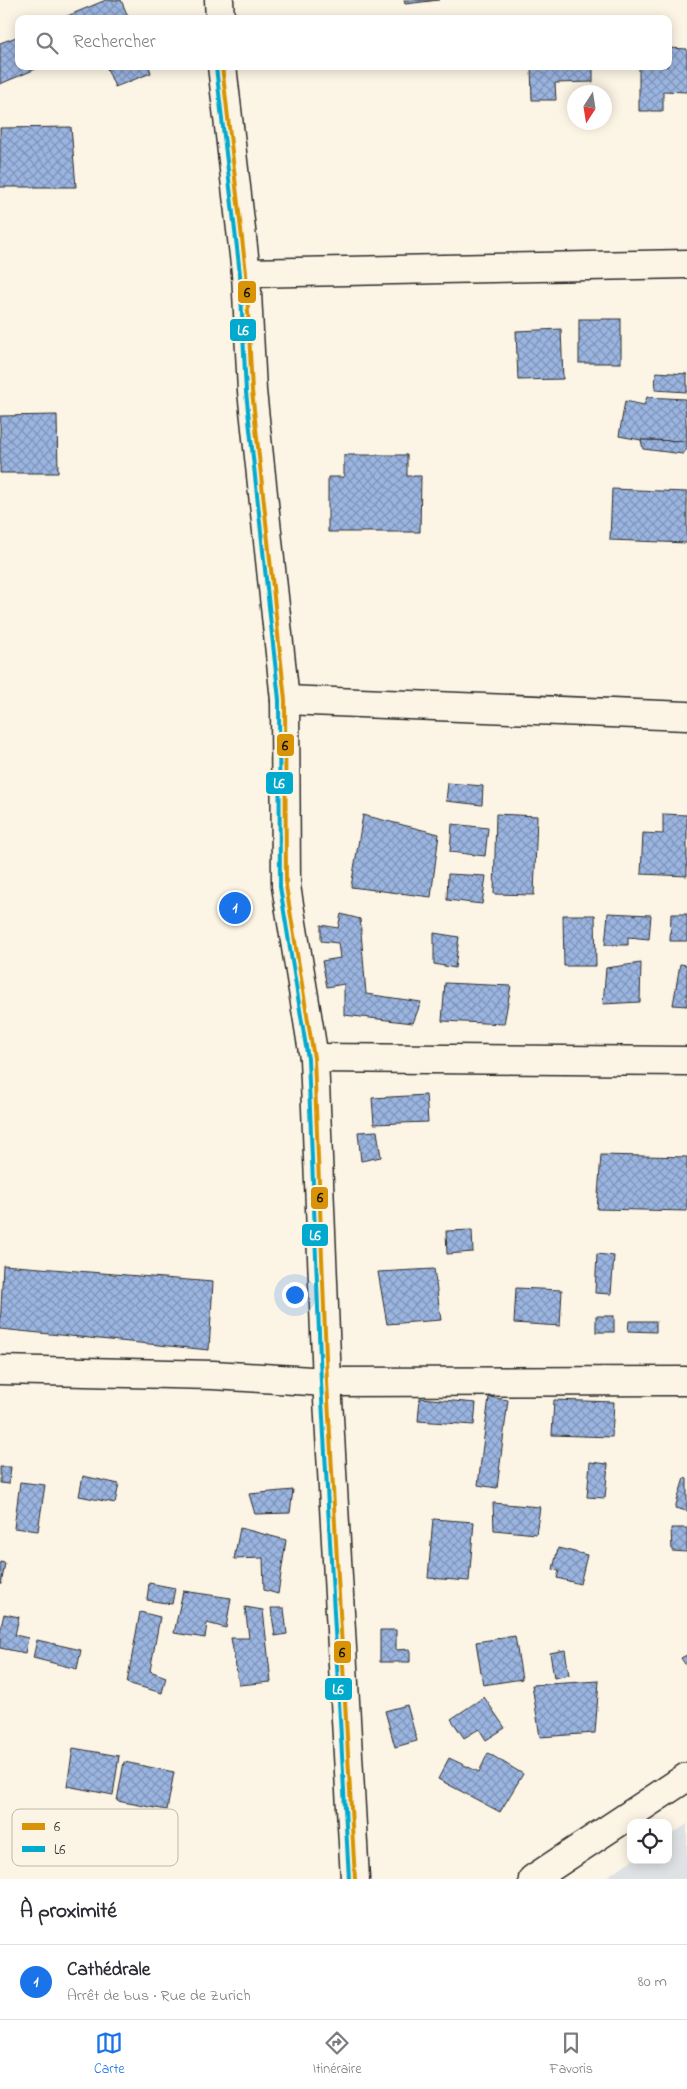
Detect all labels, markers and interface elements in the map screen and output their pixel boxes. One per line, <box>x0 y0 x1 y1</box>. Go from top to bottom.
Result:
search box <box>15 15 672 70</box>
icon: search <box>33 29 61 57</box>
text: Rechercher <box>73 29 156 56</box>
north arrow <box>567 85 612 130</box>
line badge: 6 <box>237 280 257 304</box>
text: 6 <box>243 283 251 304</box>
line badge: L6 <box>229 318 257 342</box>
text: L6 <box>237 321 250 342</box>
line badge: 6 <box>276 733 295 757</box>
text: 6 <box>281 736 289 757</box>
line badge: L6 <box>265 771 294 795</box>
text: L6 <box>273 774 286 795</box>
pin: 1 <box>219 889 251 927</box>
line badge: 6 <box>310 1186 329 1210</box>
text: 6 <box>316 1188 324 1209</box>
line badge: L6 <box>301 1223 329 1247</box>
text: L6 <box>309 1226 322 1247</box>
your location <box>282 1282 308 1308</box>
line badge: 6 <box>333 1640 352 1664</box>
text: 6 <box>338 1643 346 1664</box>
line badge: L6 <box>324 1677 353 1701</box>
text: L6 <box>332 1680 345 1701</box>
legend <box>12 1809 178 1866</box>
text: 6 <box>54 1817 60 1838</box>
map controls <box>627 1819 672 1864</box>
button: locate <box>627 1819 672 1864</box>
text: L6 <box>54 1840 65 1861</box>
text: À proximité <box>20 1897 117 1927</box>
text: Cathédrale <box>67 1957 150 1984</box>
text: 1 <box>33 1970 39 1994</box>
text: 80 m <box>638 1970 667 1994</box>
text: Arrêt de bus · Rue de Zurich <box>67 1984 251 2008</box>
tab: Carte <box>94 2029 125 2080</box>
tab: Itinéraire <box>313 2029 361 2080</box>
tab: Favoris <box>550 2029 593 2080</box>

